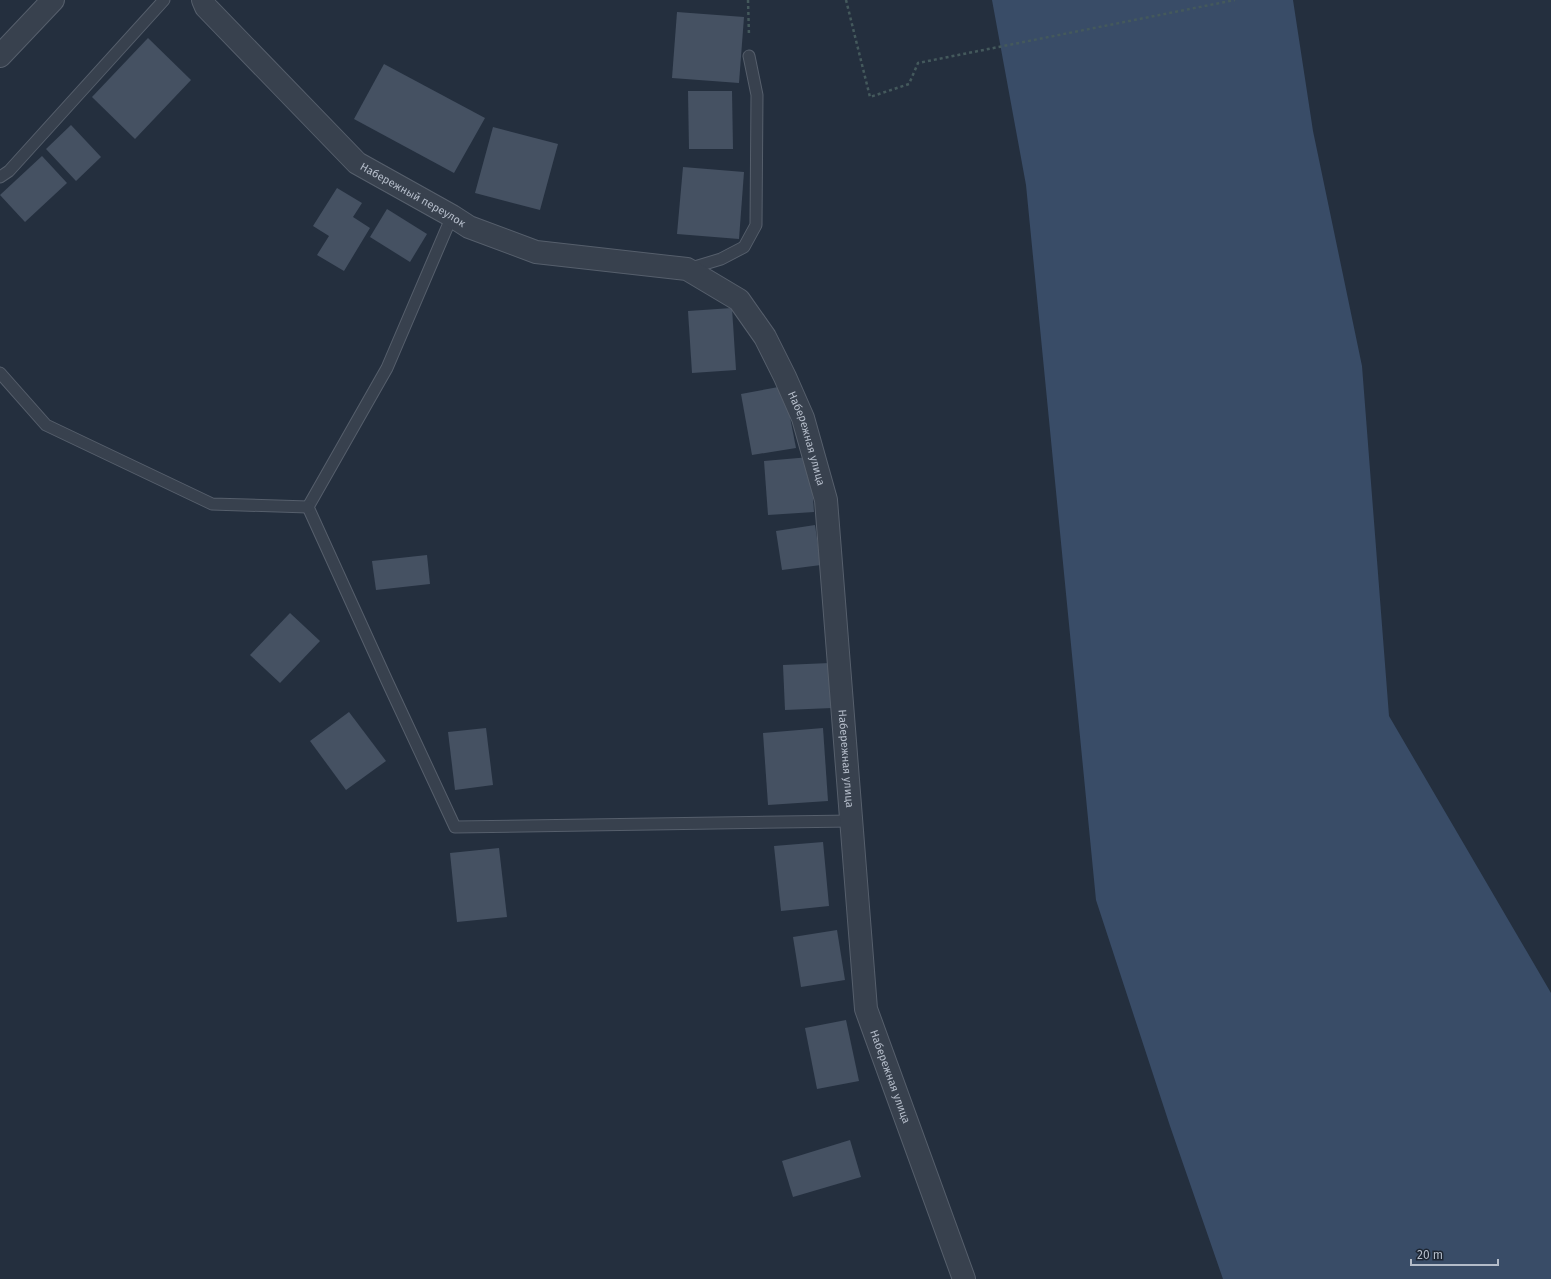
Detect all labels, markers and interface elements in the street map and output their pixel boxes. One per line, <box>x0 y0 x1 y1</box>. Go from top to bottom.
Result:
street label: Набережный переулок <box>358 160 468 230</box>
street label: Набережная улица <box>785 389 828 487</box>
street label: Набережная улица <box>835 709 856 808</box>
street label: Набережная улица <box>867 1028 913 1125</box>
scale bar <box>1411 1241 1498 1267</box>
text: 20 m <box>1417 1248 1443 1262</box>

